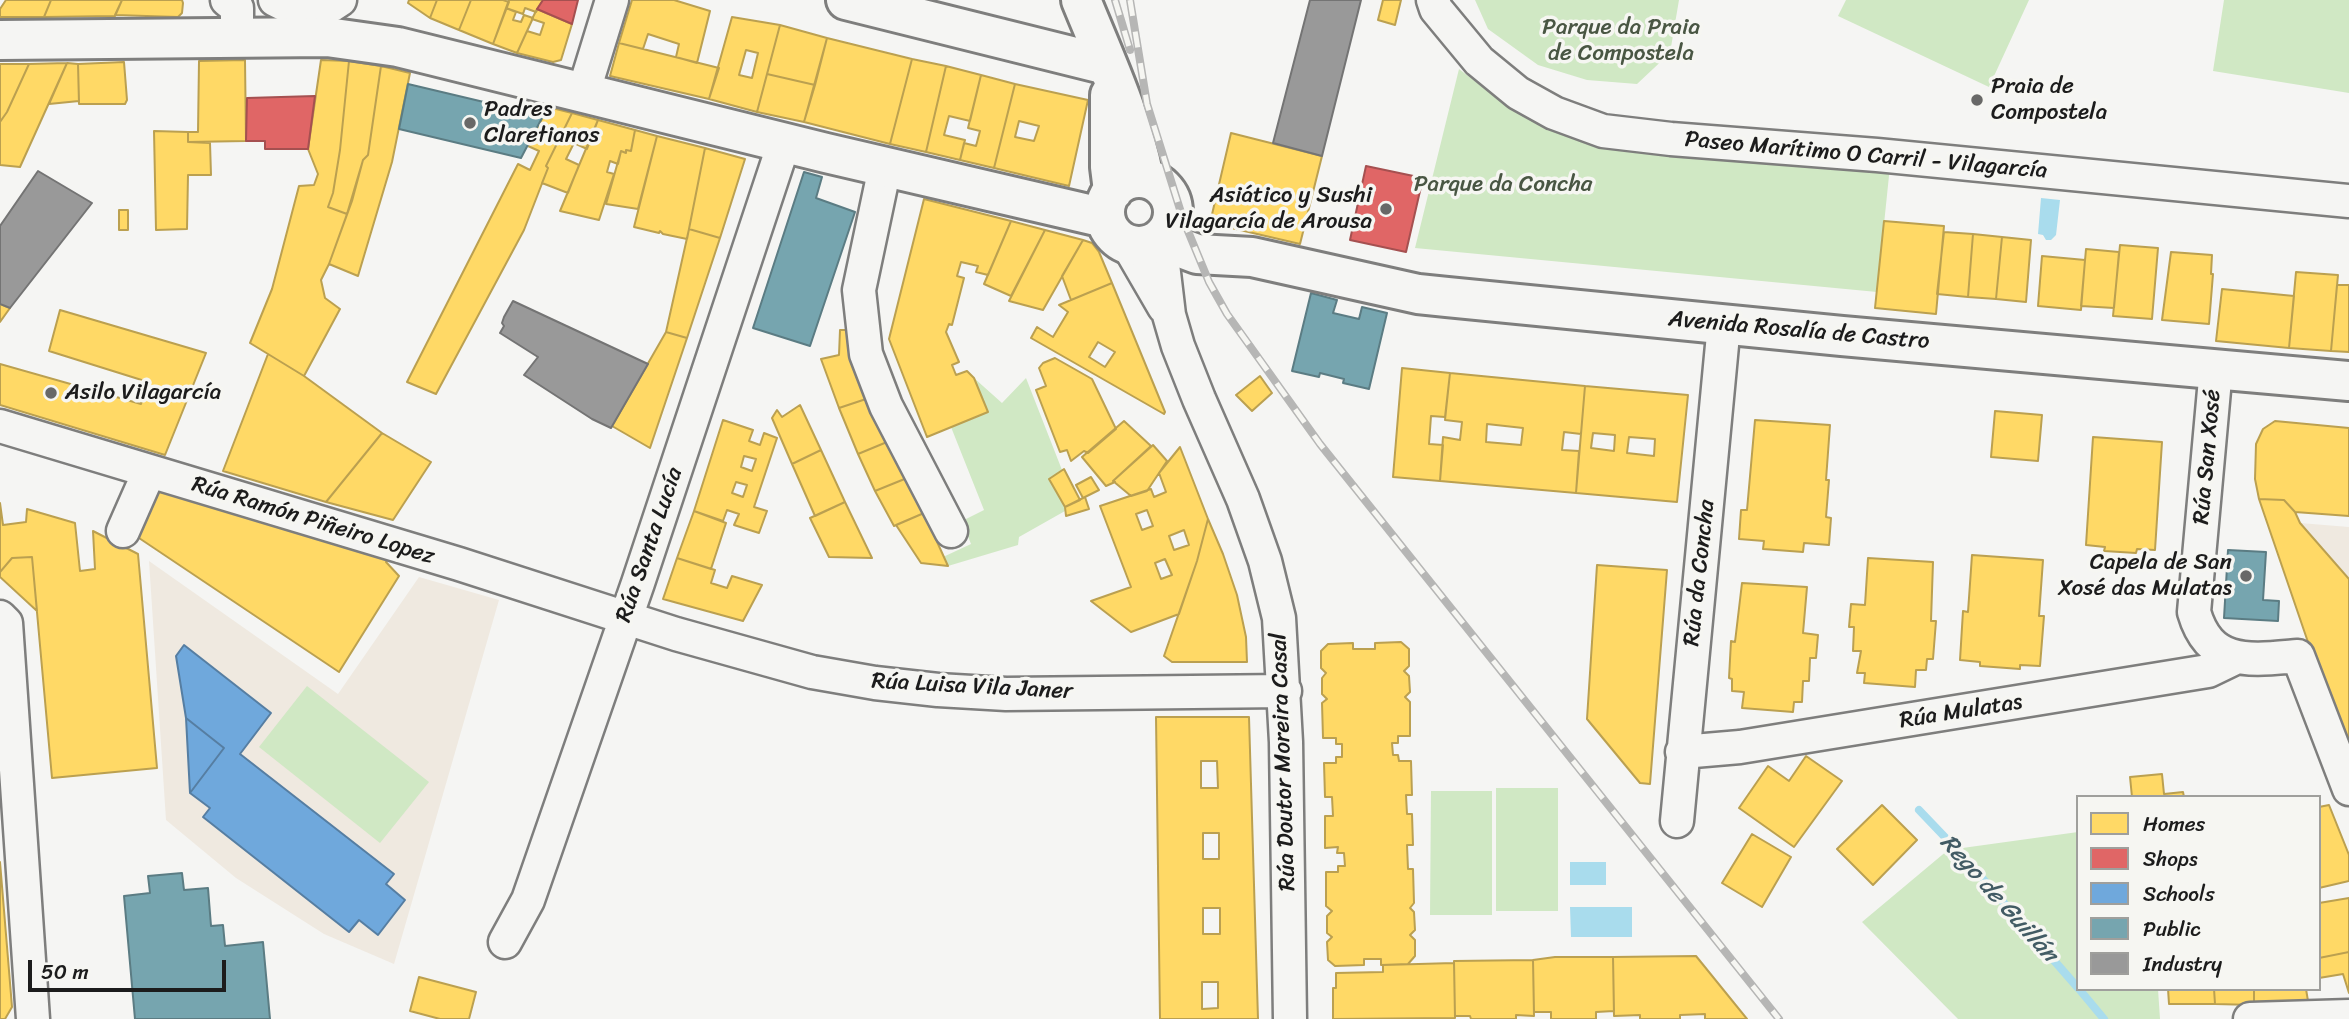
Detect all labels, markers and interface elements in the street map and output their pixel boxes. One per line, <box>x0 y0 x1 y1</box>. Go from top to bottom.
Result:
park label: Parque da Praia de Compostela <box>1542 14 1700 68</box>
place label: Praia de Compostela <box>1991 73 2107 127</box>
marker: Praia de Compostela <box>1969 92 1985 108</box>
place label: Padres Claretianos <box>484 96 600 150</box>
marker: Padres Claretianos <box>462 115 478 131</box>
street label: Paseo Marítimo O Carril - Vilagarcía <box>1683 126 2049 186</box>
park label: Parque da Concha <box>1414 171 1592 199</box>
place label: Asiático y Sushi Vilagarcía de Arousa <box>1165 182 1372 236</box>
marker: Asiático y Sushi Vilagarcía de Arousa <box>1378 201 1394 217</box>
street label: Avenida Rosalía de Castro <box>1667 306 1931 356</box>
place label: Asilo Vilagarcía <box>65 379 221 407</box>
marker: Asilo Vilagarcía <box>43 385 59 401</box>
street label: Rúa San Xosé <box>2188 388 2228 526</box>
street label: Rúa Santa Lucía <box>611 464 689 626</box>
street label: Rúa Ramón Piñeiro Lopez <box>188 471 438 571</box>
street label: Rúa da Concha <box>1679 498 1721 648</box>
place label: Capela de San Xosé das Mulatas <box>2058 549 2232 603</box>
marker: Capela de San Xosé das Mulatas <box>2238 568 2254 584</box>
street label: Rúa Doutor Moreira Casal <box>1266 633 1302 891</box>
street label: Rúa Luisa Vila Janer <box>871 668 1073 706</box>
street label: Rúa Mulatas <box>1898 689 2024 735</box>
legend <box>2076 795 2321 991</box>
text: Homes <box>2143 805 2205 843</box>
water label: Rego de Guillán <box>1933 829 2063 969</box>
text: Shops <box>2143 840 2198 878</box>
text: Schools <box>2143 875 2215 913</box>
text: Public <box>2143 910 2201 948</box>
text: Industry <box>2143 945 2222 983</box>
scale bar <box>32 946 229 990</box>
text: 50 m <box>41 953 89 991</box>

